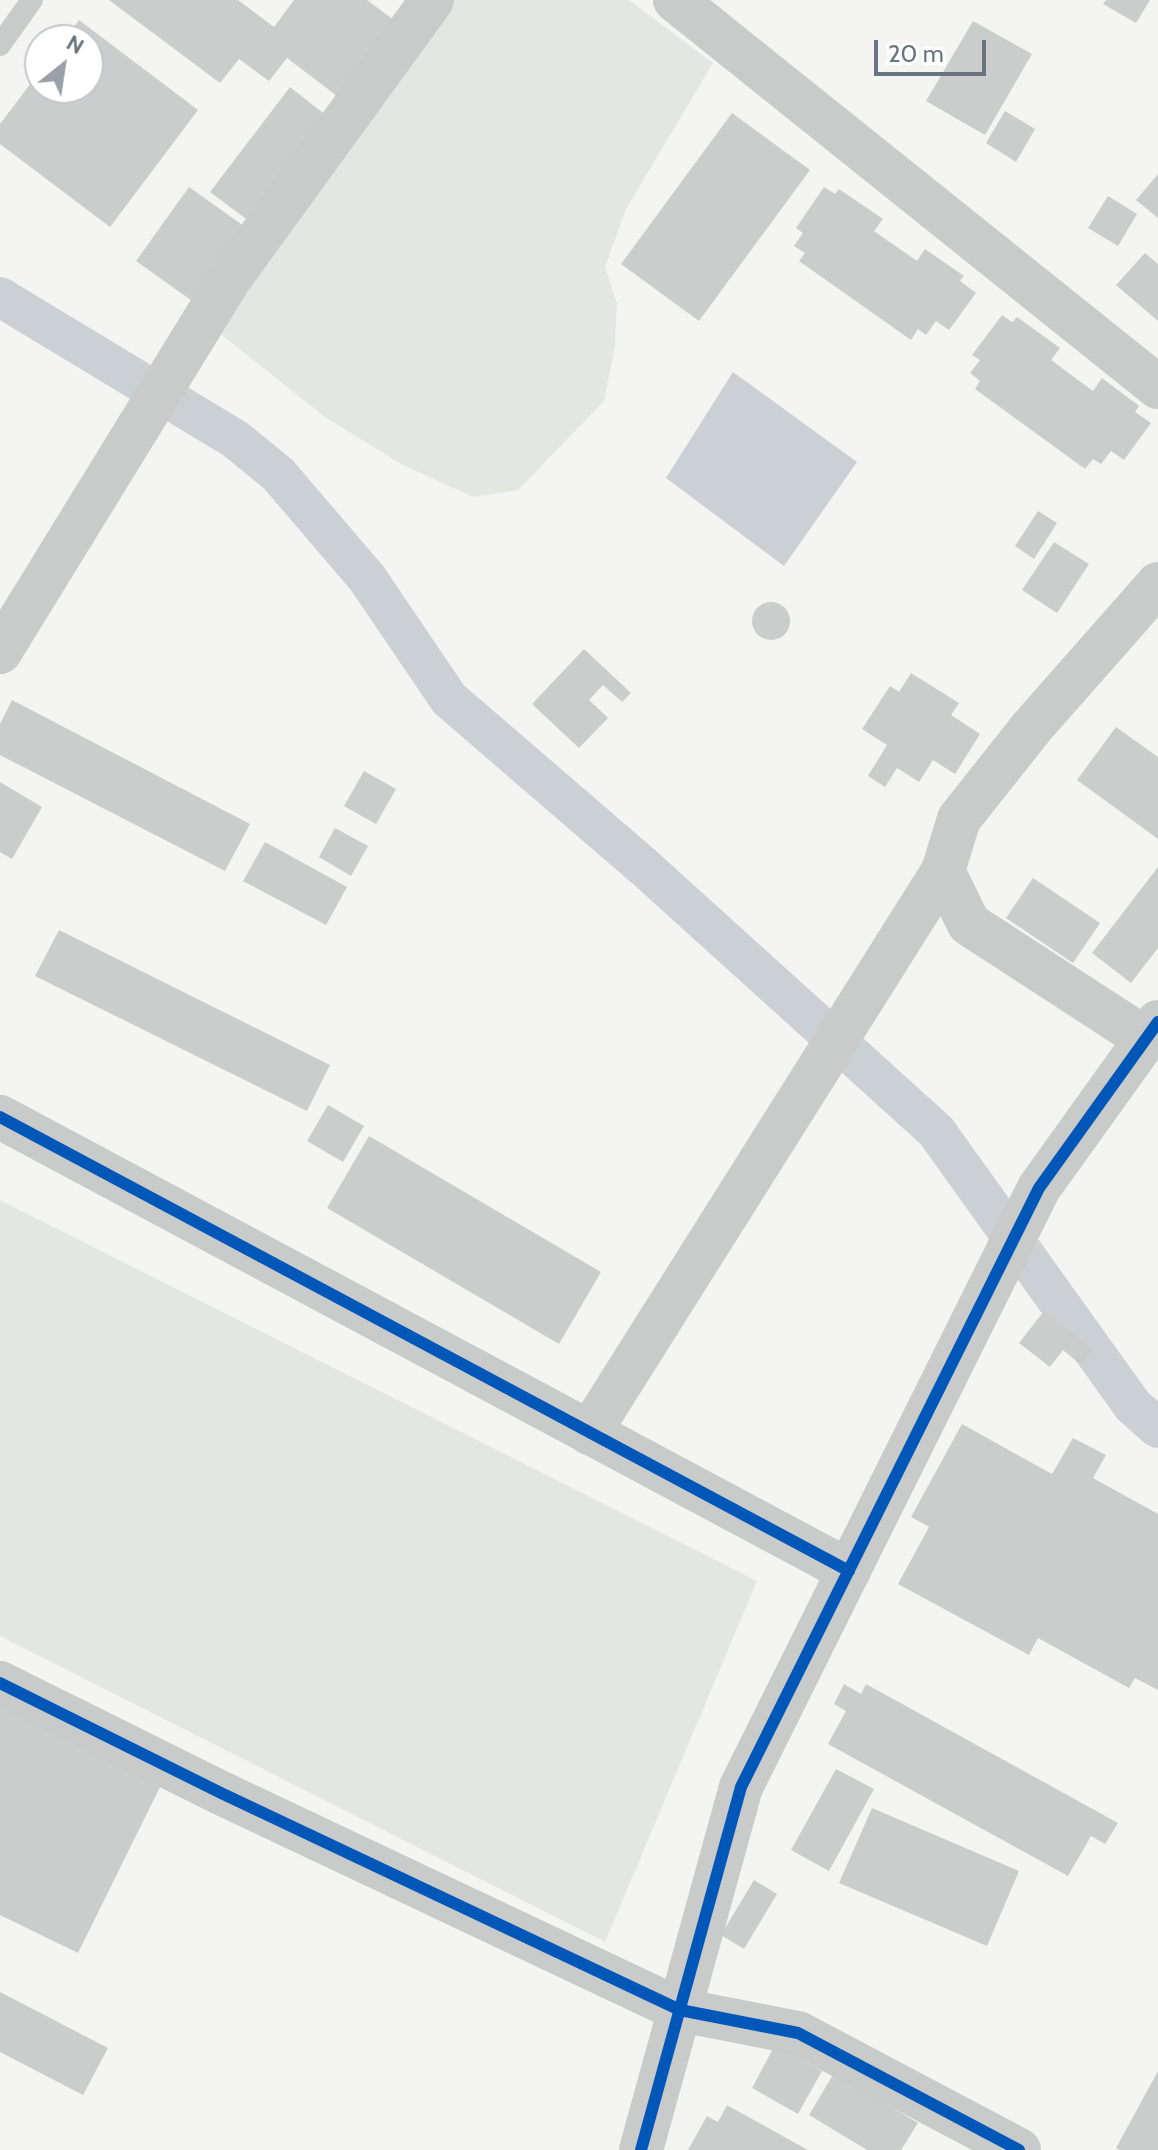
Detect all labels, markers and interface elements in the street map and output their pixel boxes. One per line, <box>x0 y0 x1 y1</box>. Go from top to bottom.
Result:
north arrow <box>24 24 104 104</box>
scale bar <box>878 24 990 74</box>
text: N <box>62 29 89 60</box>
text: 20 m <box>888 39 944 68</box>

